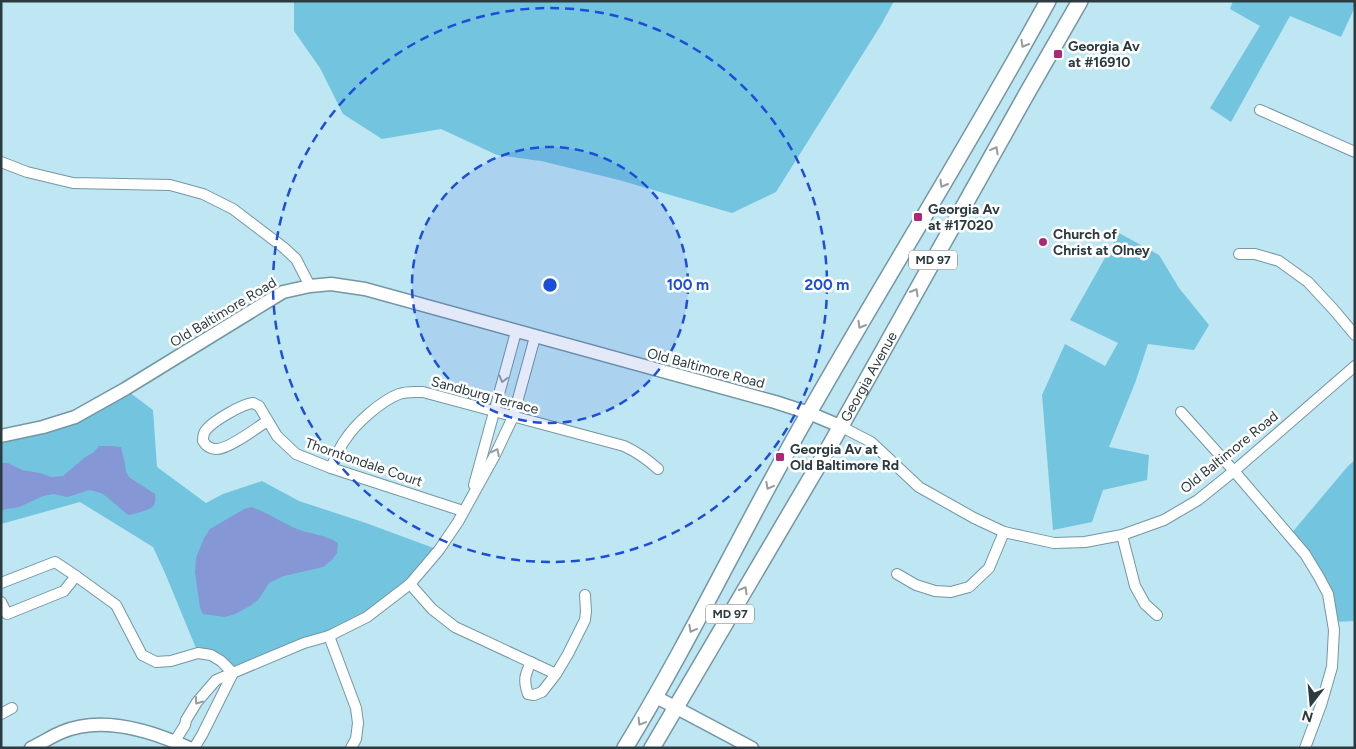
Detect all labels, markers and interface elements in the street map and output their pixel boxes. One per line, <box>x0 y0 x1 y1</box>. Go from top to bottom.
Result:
one-way arrow <box>1020 38 1030 47</box>
place label: Georgia Av at #16910 <box>1068 38 1140 71</box>
marker: Georgia Av at #16910 <box>1052 48 1064 60</box>
one-way arrow <box>989 146 999 155</box>
one-way arrow <box>939 179 949 188</box>
place label: Georgia Av at #17020 <box>928 201 1000 234</box>
marker: Georgia Av at #17020 <box>912 211 924 223</box>
place label: Church of Christ at Olney <box>1053 226 1151 259</box>
marker: Church of Christ at Olney <box>1037 236 1049 248</box>
road number: MD 97 <box>909 250 957 270</box>
street label: Old Baltimore Road <box>167 274 280 351</box>
centre of rings <box>541 276 559 294</box>
text: 100 m <box>667 276 709 294</box>
text: 200 m <box>805 276 849 294</box>
one-way arrow <box>909 288 919 297</box>
one-way arrow <box>857 319 867 328</box>
street label: Georgia Avenue <box>837 328 901 425</box>
street label: Old Baltimore Road <box>645 345 767 392</box>
street label: Sandburg Terrace <box>429 373 541 418</box>
one-way arrow <box>498 374 509 383</box>
street label: Old Baltimore Road <box>1177 408 1282 497</box>
street label: Thorntondale Court <box>303 434 425 491</box>
place label: Georgia Av at Old Baltimore Rd <box>790 441 899 474</box>
one-way arrow <box>490 448 500 457</box>
marker: Georgia Av at Old Baltimore Rd <box>774 451 786 463</box>
one-way arrow <box>766 481 776 490</box>
one-way arrow <box>738 586 748 595</box>
road number: MD 97 <box>706 604 754 624</box>
one-way arrow <box>689 624 699 633</box>
north arrow <box>1286 679 1336 729</box>
one-way arrow <box>195 695 204 705</box>
text: N <box>1300 706 1315 726</box>
one-way arrow <box>637 717 647 726</box>

